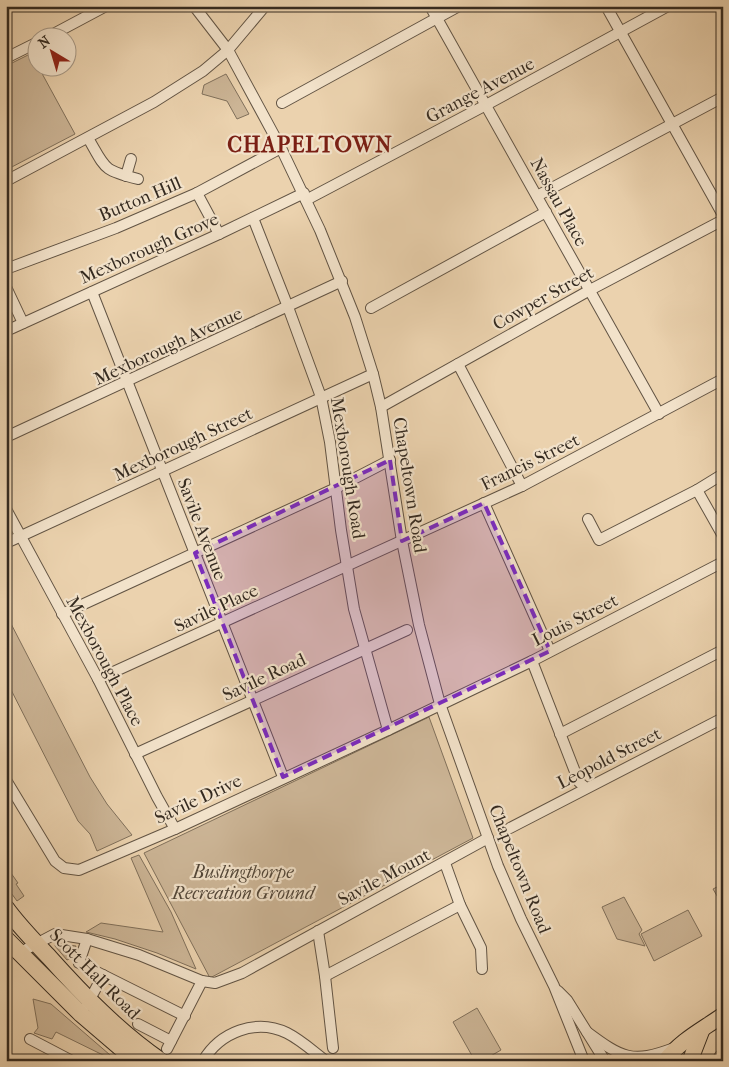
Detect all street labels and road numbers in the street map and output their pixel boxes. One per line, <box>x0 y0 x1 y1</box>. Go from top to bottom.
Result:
street label: Grange Avenue <box>422 53 538 128</box>
street label: Nassau Place <box>526 154 592 250</box>
street label: Button Hill <box>96 173 185 226</box>
street label: Mexborough Grove <box>77 208 222 289</box>
street label: Cowper Street <box>489 262 598 335</box>
street label: Mexborough Avenue <box>91 303 246 390</box>
street label: Mexborough Road <box>326 396 369 541</box>
street label: Mexborough Street <box>111 403 256 486</box>
street label: Chapeltown Road <box>388 416 431 555</box>
street label: Francis Street <box>477 429 584 495</box>
street label: Savile Avenue <box>172 475 231 583</box>
street label: Savile Place <box>171 580 262 637</box>
street label: Louis Street <box>529 590 622 651</box>
street label: Mexborough Place <box>61 593 148 730</box>
street label: Savile Road <box>219 649 309 706</box>
street label: Leopold Street <box>554 723 665 794</box>
street label: Savile Drive <box>152 770 245 829</box>
street label: Chapeltown Road <box>484 802 555 937</box>
street label: Savile Mount <box>335 844 434 911</box>
street label: Scott Hall Road <box>45 925 144 1024</box>

